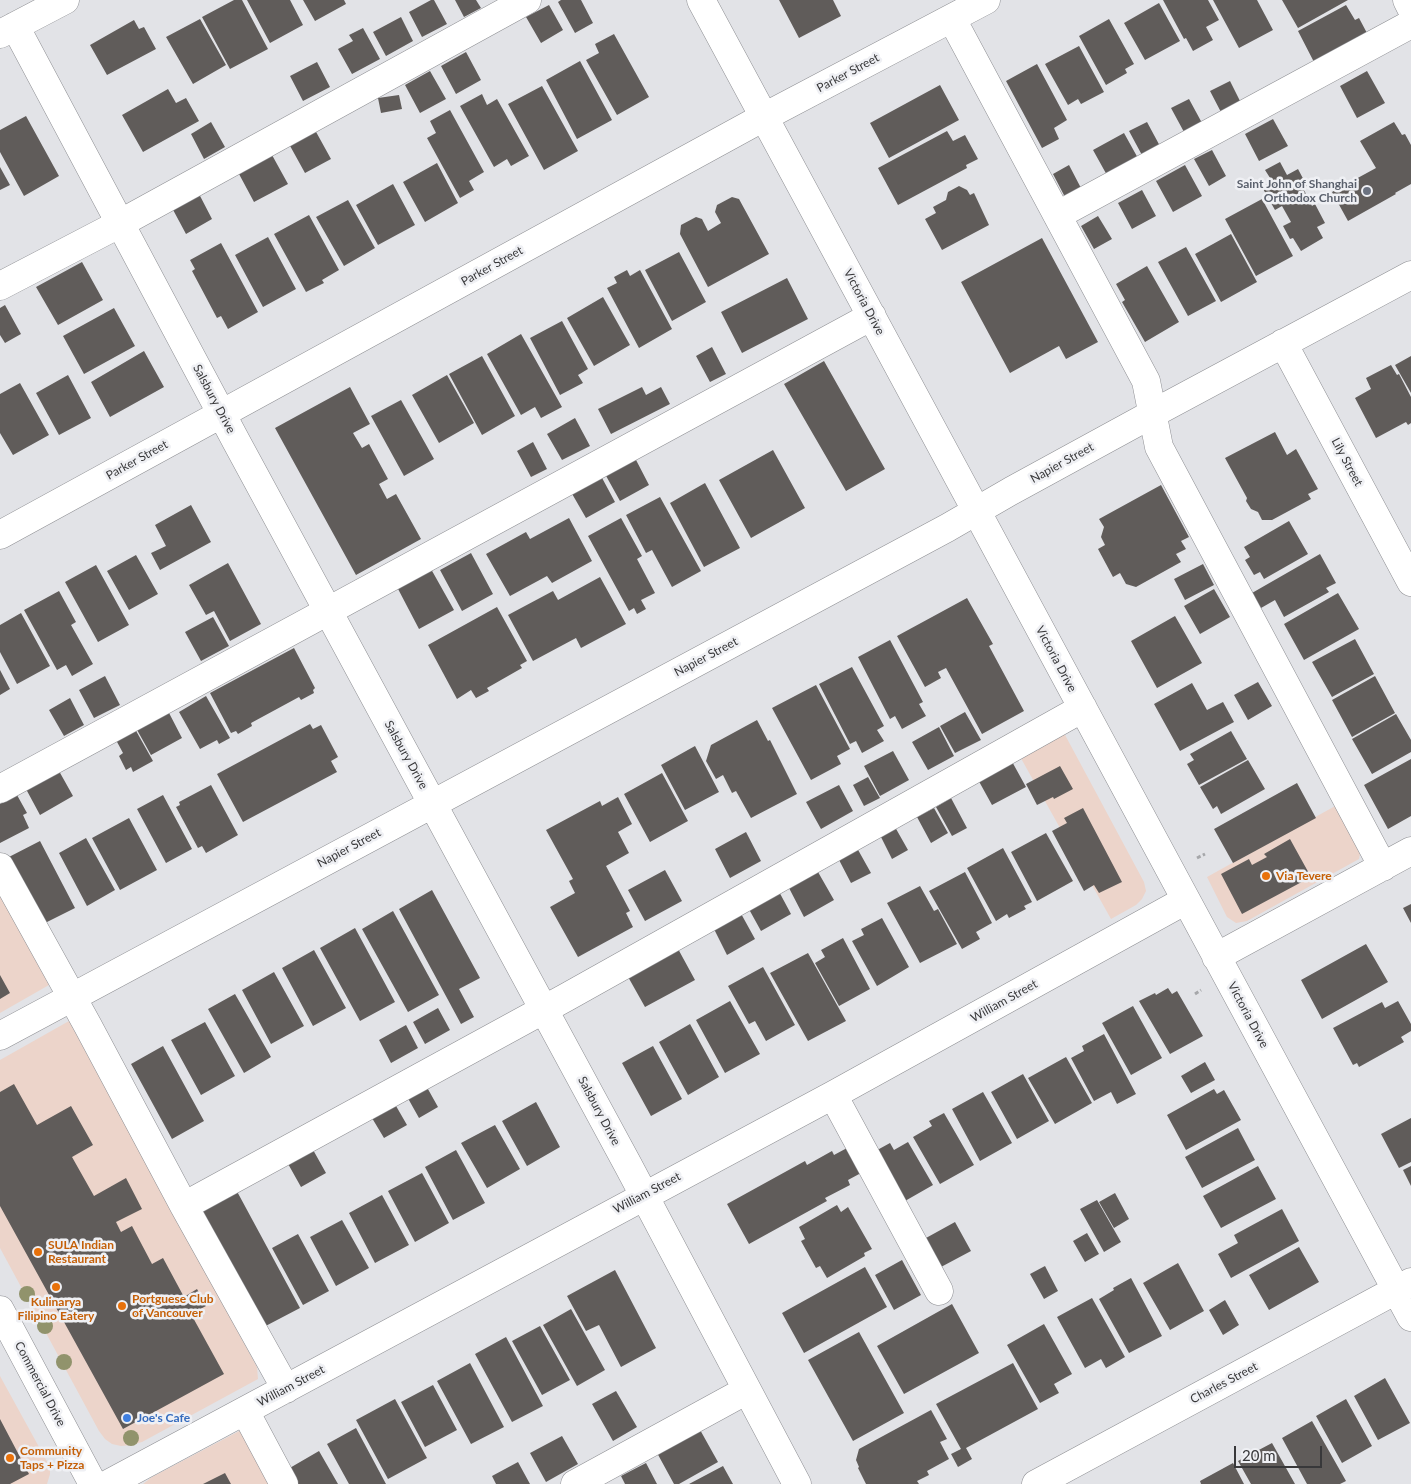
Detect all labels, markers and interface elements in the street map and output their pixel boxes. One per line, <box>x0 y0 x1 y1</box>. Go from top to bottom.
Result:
street label: Parker Street <box>814 51 882 95</box>
place label: Saint John of Shanghai Orthodox Church <box>1237 177 1357 205</box>
marker: Saint John of Shanghai Orthodox Church <box>1361 185 1373 197</box>
street label: Parker Street <box>459 243 525 289</box>
street label: Victoria Drive <box>841 267 887 337</box>
street label: Salsbury Drive <box>190 362 238 436</box>
street label: Lily Street <box>1328 435 1366 489</box>
street label: Parker Street <box>104 437 170 483</box>
street label: Napier Street <box>1028 440 1096 486</box>
street label: Victoria Drive <box>1033 624 1079 694</box>
street label: Napier Street <box>672 634 740 680</box>
street label: Salsbury Drive <box>381 718 431 792</box>
street label: Napier Street <box>315 825 383 871</box>
place label: Via Tevere <box>1276 869 1332 883</box>
marker: Via Tevere <box>1260 870 1272 882</box>
street label: William Street <box>968 977 1040 1025</box>
street label: Victoria Drive <box>1225 980 1271 1050</box>
street label: Salsbury Drive <box>575 1074 623 1148</box>
street label: William Street <box>611 1169 683 1217</box>
place label: SULA Indian Restaurant <box>48 1238 114 1266</box>
marker: SULA Indian Restaurant <box>32 1246 44 1258</box>
marker: Kulinarya Filipino Eatery <box>50 1281 62 1293</box>
place label: Portguese Club of Vancouver <box>132 1292 214 1320</box>
place label: Kulinarya Filipino Eatery <box>18 1295 94 1323</box>
marker: Portguese Club of Vancouver <box>116 1300 128 1312</box>
street label: Commercial Drive <box>12 1339 68 1429</box>
street label: Charles Street <box>1188 1359 1260 1407</box>
street label: William Street <box>255 1362 327 1410</box>
place label: Joe's Cafe <box>137 1411 190 1425</box>
marker: Joe's Cafe <box>121 1412 133 1424</box>
scale bar <box>1236 1436 1324 1468</box>
place label: Community Taps + Pizza <box>20 1444 84 1472</box>
text: 20 m <box>1242 1446 1276 1464</box>
marker: Community Taps + Pizza <box>4 1452 16 1464</box>

